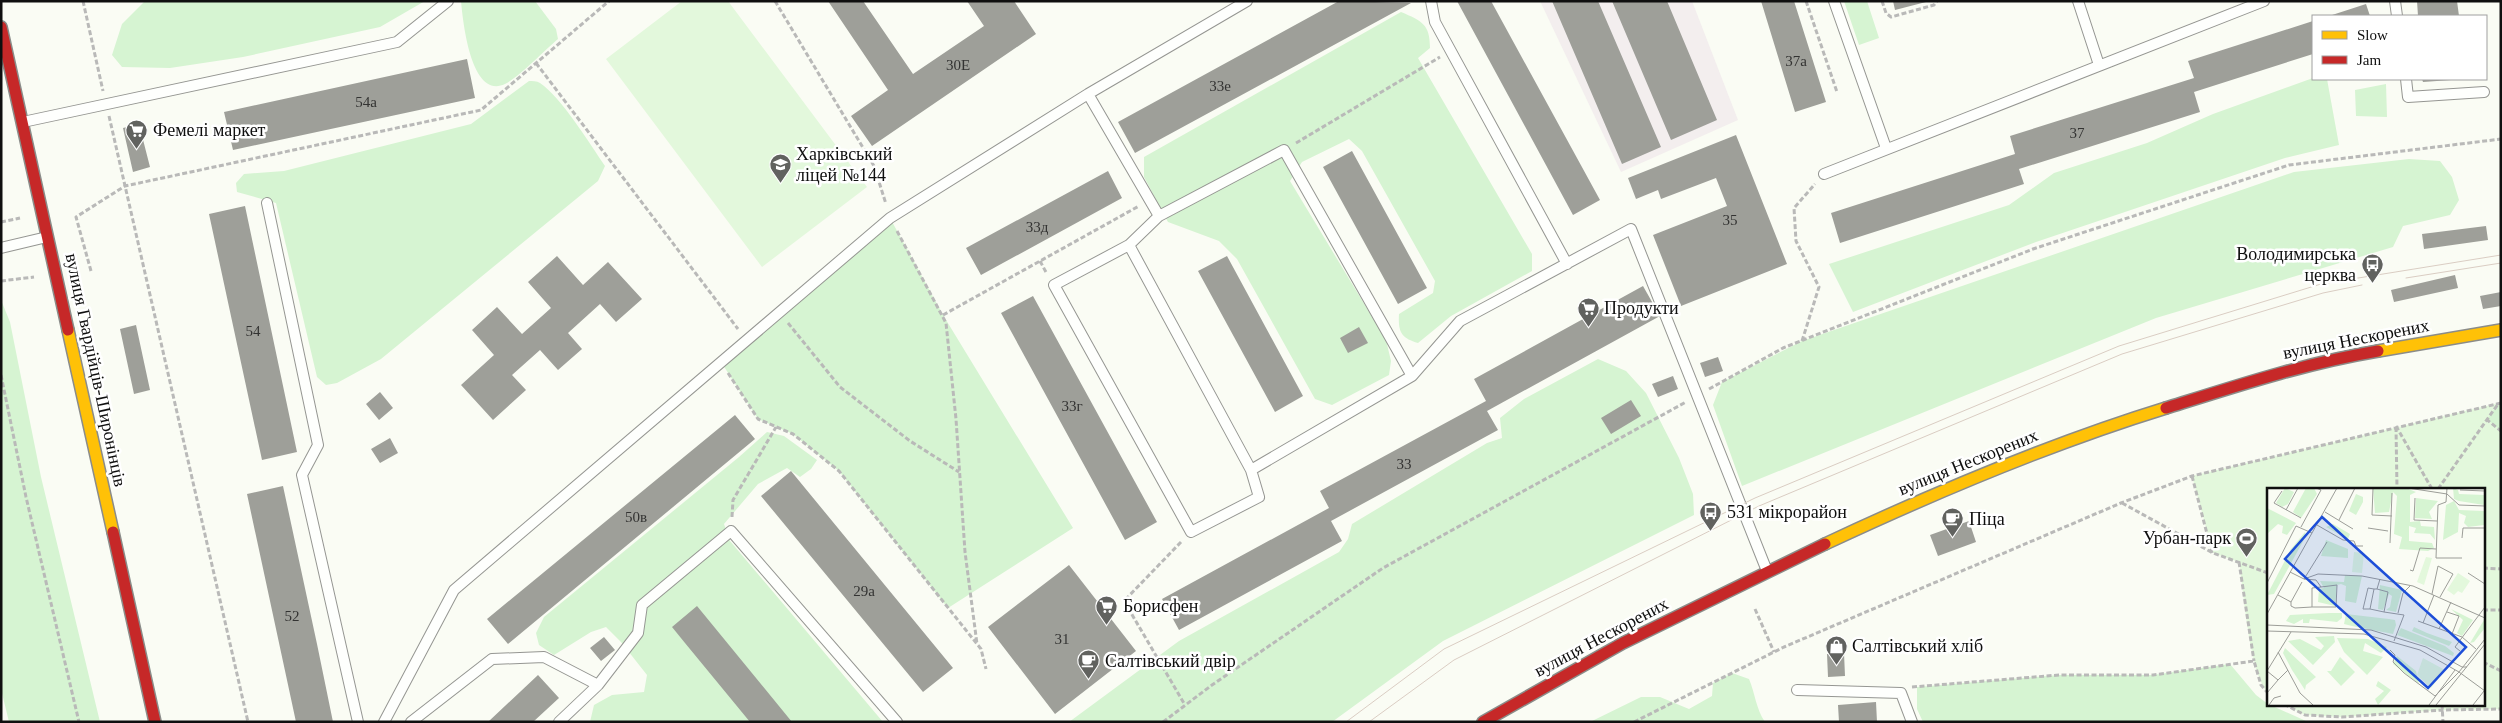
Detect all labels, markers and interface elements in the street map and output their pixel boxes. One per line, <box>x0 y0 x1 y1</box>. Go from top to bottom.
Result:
legend <box>2312 15 2487 80</box>
text: Slow <box>2357 27 2388 43</box>
text: Jam <box>2357 52 2381 68</box>
house number: 37а <box>1785 53 1807 69</box>
house number: 30Е <box>946 57 970 73</box>
house number: 33е <box>1209 78 1231 94</box>
house number: 54а <box>355 94 377 110</box>
supermarket icon: Фемелі маркет <box>125 118 149 149</box>
place label: Фемелі маркет <box>153 120 266 140</box>
house number: 37 <box>2070 125 2085 141</box>
place label: Харківський ліцей №144 <box>796 144 893 185</box>
school or university icon: Харківський ліцей №144 <box>768 152 792 183</box>
house number: 35 <box>1723 212 1738 228</box>
house number: 33д <box>1026 219 1049 235</box>
place label: Володимирська церква <box>2236 244 2356 285</box>
street label: вулиця Гвардійців-Широнінців <box>61 252 131 488</box>
bus stop icon: Володимирська церква <box>2360 252 2384 283</box>
supermarket icon: Продукти <box>1576 296 1600 327</box>
place label: Продукти <box>1604 298 1679 318</box>
street label: вулиця Нескорених <box>2281 315 2431 363</box>
house number: 54 <box>246 323 261 339</box>
house number: 33г <box>1061 398 1083 414</box>
street label: вулиця Нескорених <box>1895 425 2041 499</box>
house number: 33 <box>1397 456 1412 472</box>
inset map <box>2267 488 2484 706</box>
bus stop icon: 531 мікрорайон <box>1699 500 1723 531</box>
place label: 531 мікрорайон <box>1727 502 1847 522</box>
cafe icon: Піца <box>1941 507 1965 538</box>
house number: 50в <box>625 509 647 525</box>
place label: Піца <box>1969 509 2005 529</box>
sports icon: Урбан-парк <box>2235 526 2259 557</box>
place label: Урбан-парк <box>2143 528 2231 548</box>
house number: 29а <box>853 583 875 599</box>
street label: вулиця Нескорених <box>1531 593 1671 681</box>
supermarket icon: Борисфен <box>1095 594 1119 625</box>
place label: Борисфен <box>1123 596 1199 616</box>
house number: 52 <box>285 608 300 624</box>
house number: 31 <box>1055 631 1070 647</box>
shop icon: Салтівський хліб <box>1824 634 1848 665</box>
place label: Салтівський хліб <box>1852 636 1983 656</box>
cafe icon: Салтівський двір <box>1077 649 1101 680</box>
place label: Салтівський двір <box>1105 651 1236 671</box>

